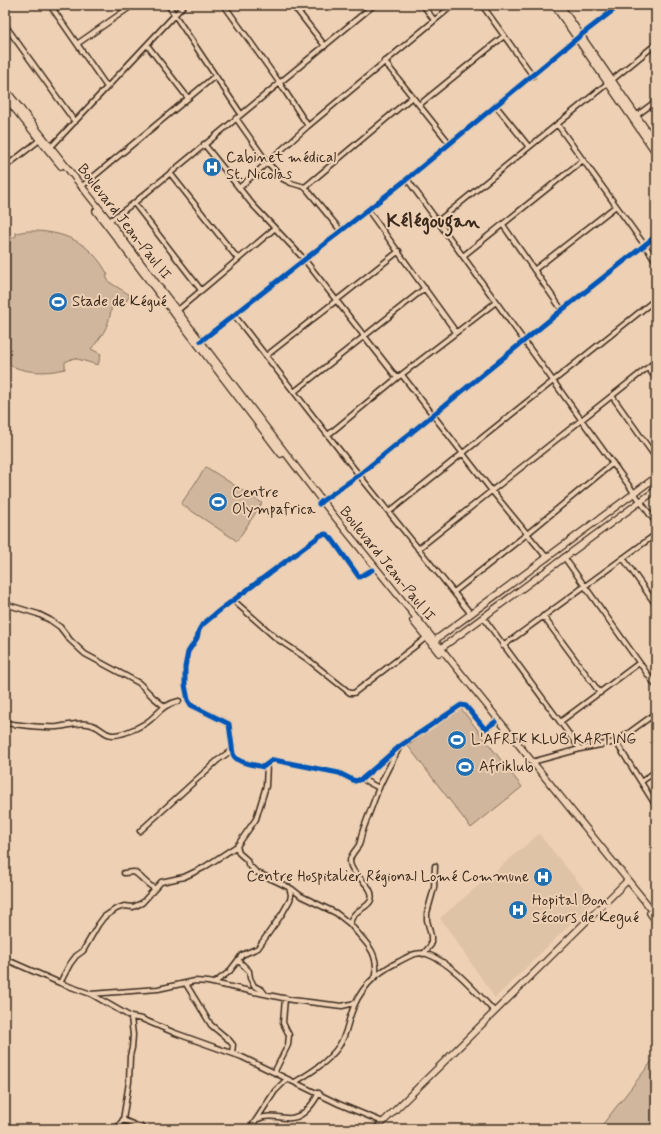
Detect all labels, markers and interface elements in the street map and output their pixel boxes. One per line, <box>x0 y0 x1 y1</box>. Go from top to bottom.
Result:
place label: Cabinet médical St. Nicolas <box>226 148 336 185</box>
hospital icon: Cabinet médical St. Nicolas <box>201 156 223 178</box>
street label: Boulevard Jean-Paul II <box>72 160 176 284</box>
district label: Kélégougan <box>386 209 480 237</box>
sports icon: Stade de Kégué <box>47 291 69 313</box>
place label: Stade de Kégué <box>72 292 167 312</box>
place label: Centre Olympafrica <box>232 483 317 520</box>
sports icon: Centre Olympafrica <box>207 491 229 513</box>
street label: Boulevard Jean-Paul II <box>334 502 440 626</box>
sports icon: L'AFRIK KLUB KARTING <box>446 729 468 751</box>
place label: L'AFRIK KLUB KARTING <box>471 730 636 750</box>
sports icon: Afriklub <box>454 756 476 778</box>
place label: Afriklub <box>479 757 534 777</box>
hospital icon: Centre Hospitalier Régional Lomé Commune <box>532 866 554 888</box>
place label: Centre Hospitalier Régional Lomé Commune <box>247 867 529 887</box>
place label: Hopital Bon Sécours de Kegué <box>532 891 639 929</box>
hospital icon: Hopital Bon Sécours de Kegué <box>507 899 529 921</box>

